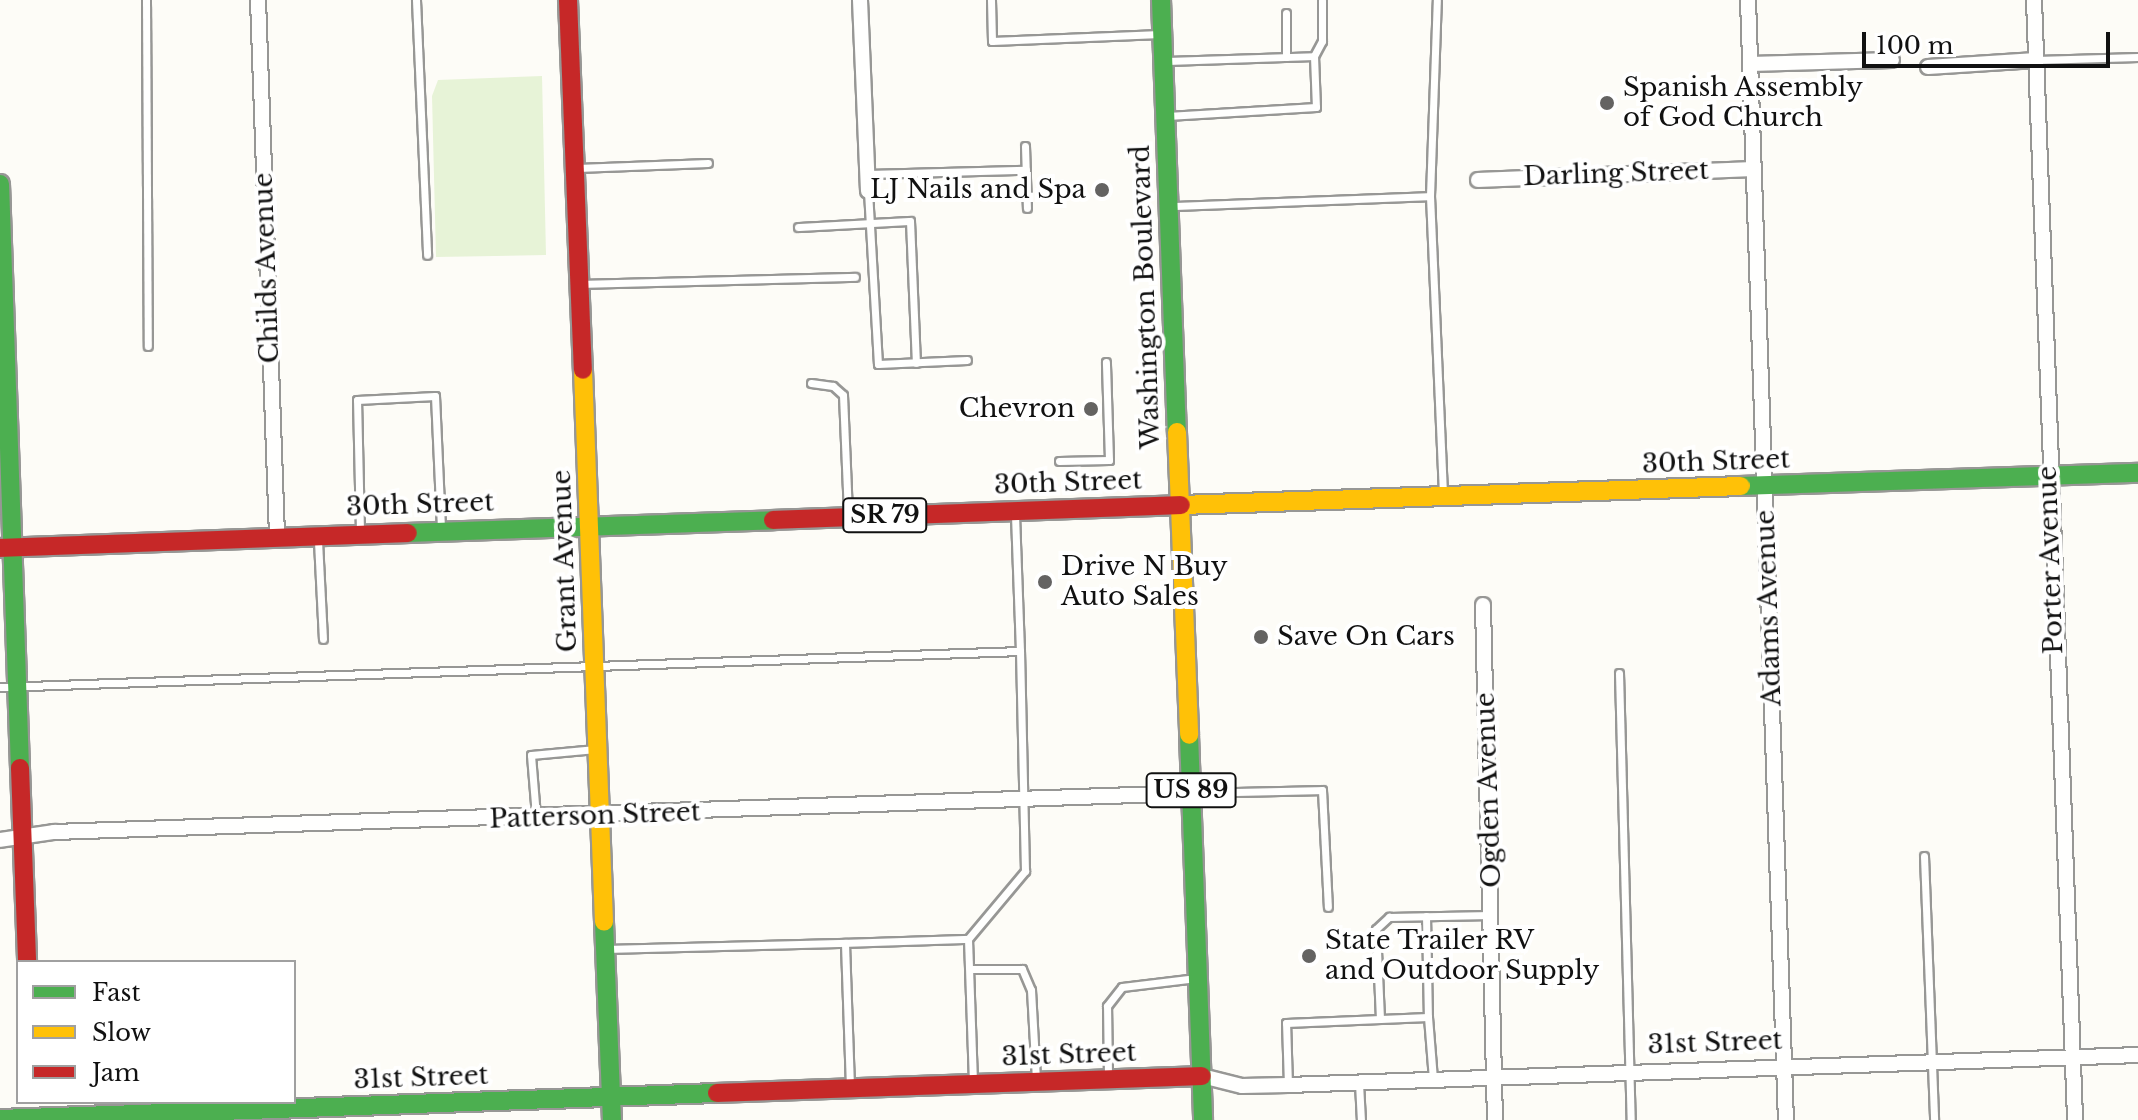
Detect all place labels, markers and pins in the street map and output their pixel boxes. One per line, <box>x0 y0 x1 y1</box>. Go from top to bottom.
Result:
place label: Spanish Assembly of God Church <box>1623 72 1864 134</box>
marker: Spanish Assembly of God Church <box>1598 94 1616 112</box>
place label: LJ Nails and Spa <box>870 174 1086 206</box>
marker: LJ Nails and Spa <box>1093 181 1111 199</box>
place label: Chevron <box>959 393 1075 425</box>
marker: Chevron <box>1082 400 1100 418</box>
place label: Drive N Buy Auto Sales <box>1061 551 1228 612</box>
marker: Drive N Buy Auto Sales <box>1036 573 1054 591</box>
place label: Save On Cars <box>1277 621 1455 653</box>
marker: Save On Cars <box>1252 628 1270 646</box>
place label: State Trailer RV and Outdoor Supply <box>1325 925 1600 986</box>
marker: State Trailer RV and Outdoor Supply <box>1300 947 1318 965</box>

